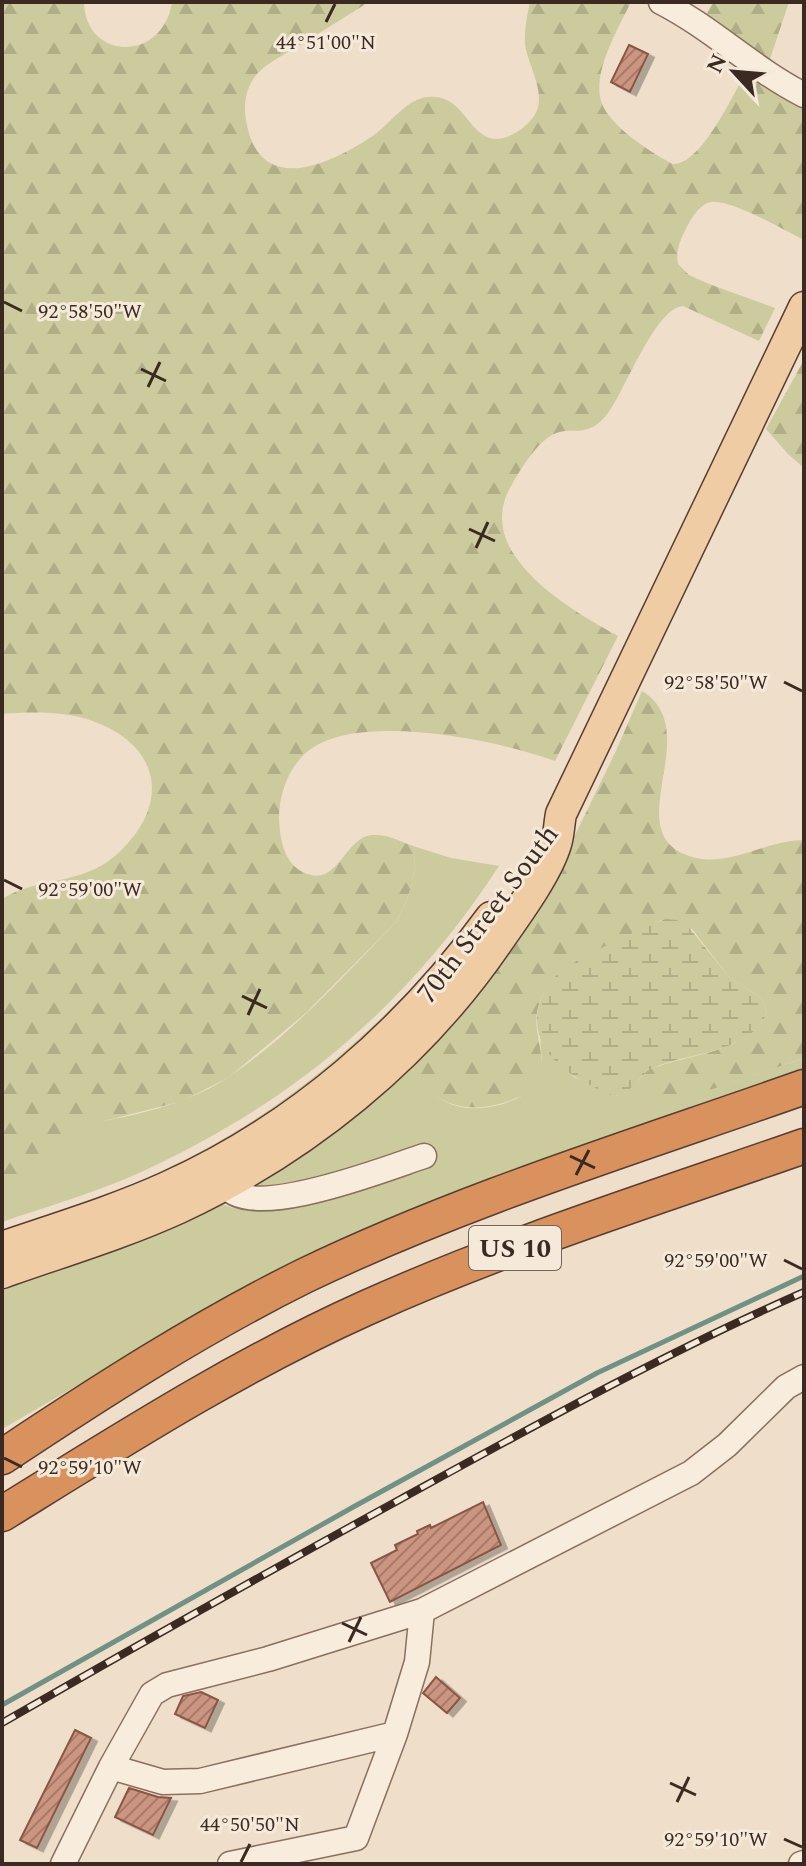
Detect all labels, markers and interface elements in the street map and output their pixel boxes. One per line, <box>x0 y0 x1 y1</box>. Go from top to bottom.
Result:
text: 44°51'00"N <box>276 28 376 58</box>
north arrow <box>694 32 774 112</box>
text: N <box>699 49 736 79</box>
text: 92°58'50"W <box>38 297 142 327</box>
text: 92°58'50"W <box>664 668 768 698</box>
street label: 70th Street South <box>407 815 570 1012</box>
text: 92°59'00"W <box>38 875 142 905</box>
road number: US 10 <box>469 1226 561 1270</box>
text: 92°59'00"W <box>664 1246 768 1276</box>
text: 92°59'10"W <box>38 1453 142 1483</box>
text: 44°50'50"N <box>200 1810 300 1840</box>
text: 92°59'10"W <box>664 1825 768 1855</box>

